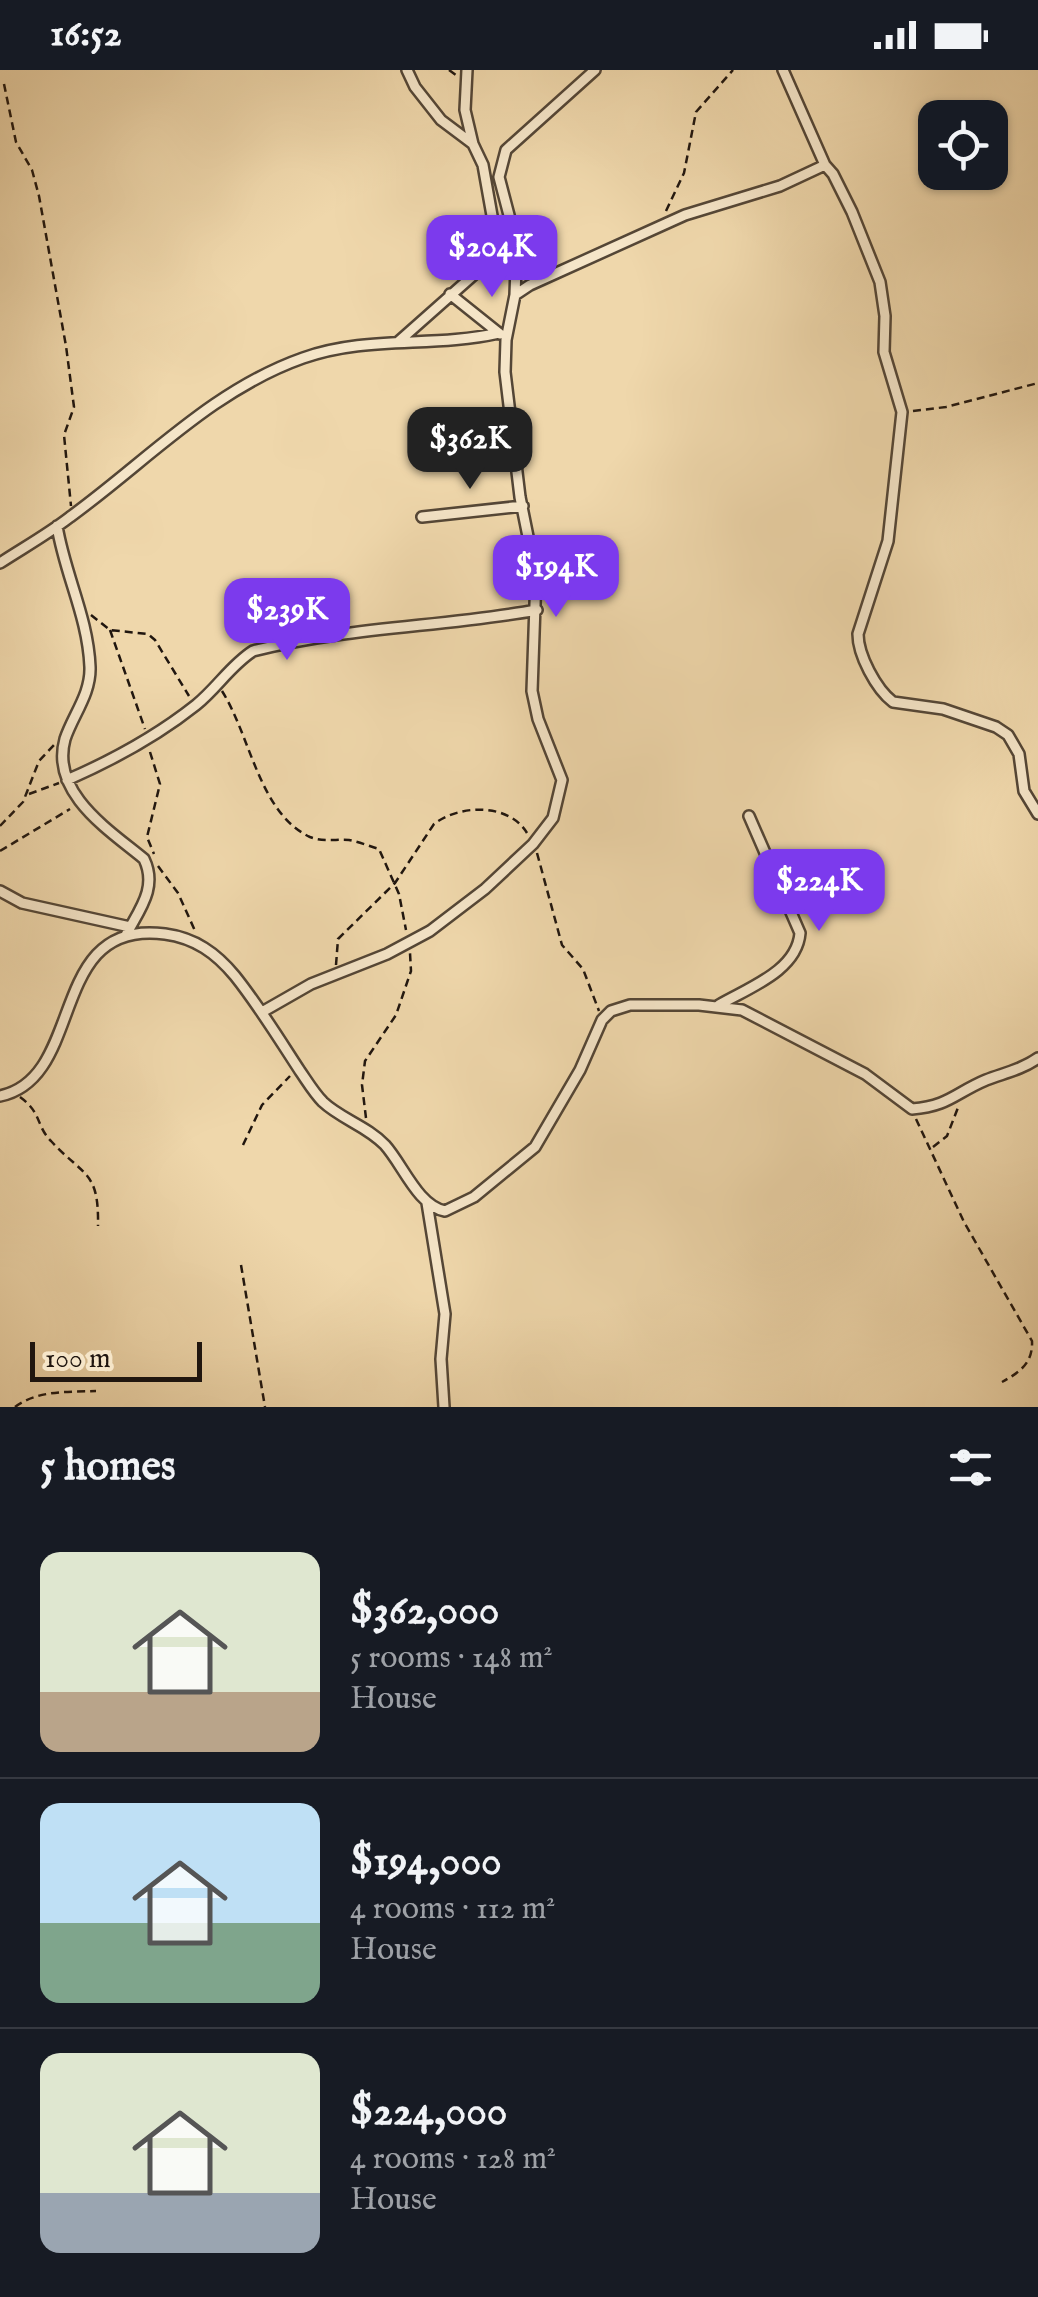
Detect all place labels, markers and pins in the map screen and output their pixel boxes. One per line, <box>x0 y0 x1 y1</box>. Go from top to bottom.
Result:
pin: $204K <box>422 215 562 300</box>
pin: $362K <box>400 407 540 492</box>
pin: $194K <box>486 535 626 620</box>
pin: $239K <box>217 578 357 663</box>
pin: $224K <box>749 849 889 934</box>

